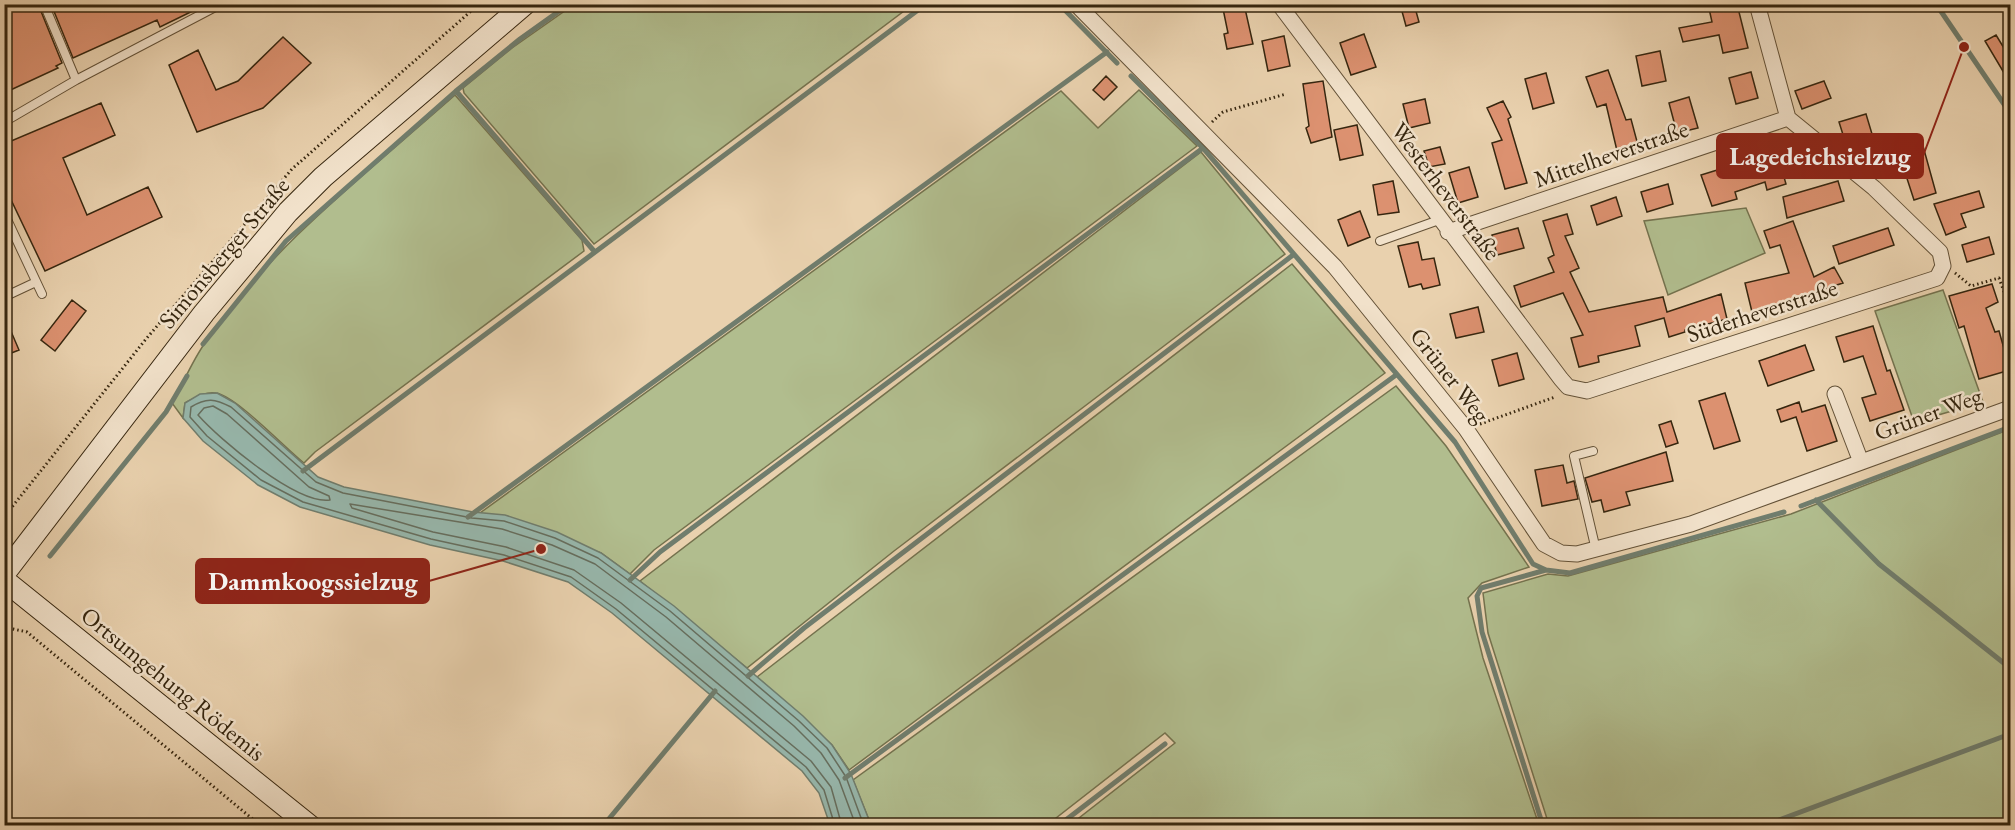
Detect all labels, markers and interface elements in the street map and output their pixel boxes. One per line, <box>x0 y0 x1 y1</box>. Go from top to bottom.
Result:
street label: Mittelheverstraße <box>1530 113 1692 194</box>
street label: Westerheverstraße <box>1384 116 1508 266</box>
callout: Lagedeichsielzug <box>1717 134 1923 178</box>
text: Lagedeichsielzug <box>1729 139 1912 173</box>
street label: Simonsberger Straße <box>151 171 296 335</box>
street label: Süderheverstraße <box>1683 272 1841 349</box>
street label: Grüner Weg <box>1404 321 1498 429</box>
street label: Grüner Weg <box>1870 380 1986 447</box>
callout: Dammkoogssielzug <box>196 559 429 603</box>
text: Dammkoogssielzug <box>208 564 419 598</box>
street label: Ortsumgehung Rödemis <box>75 600 272 768</box>

